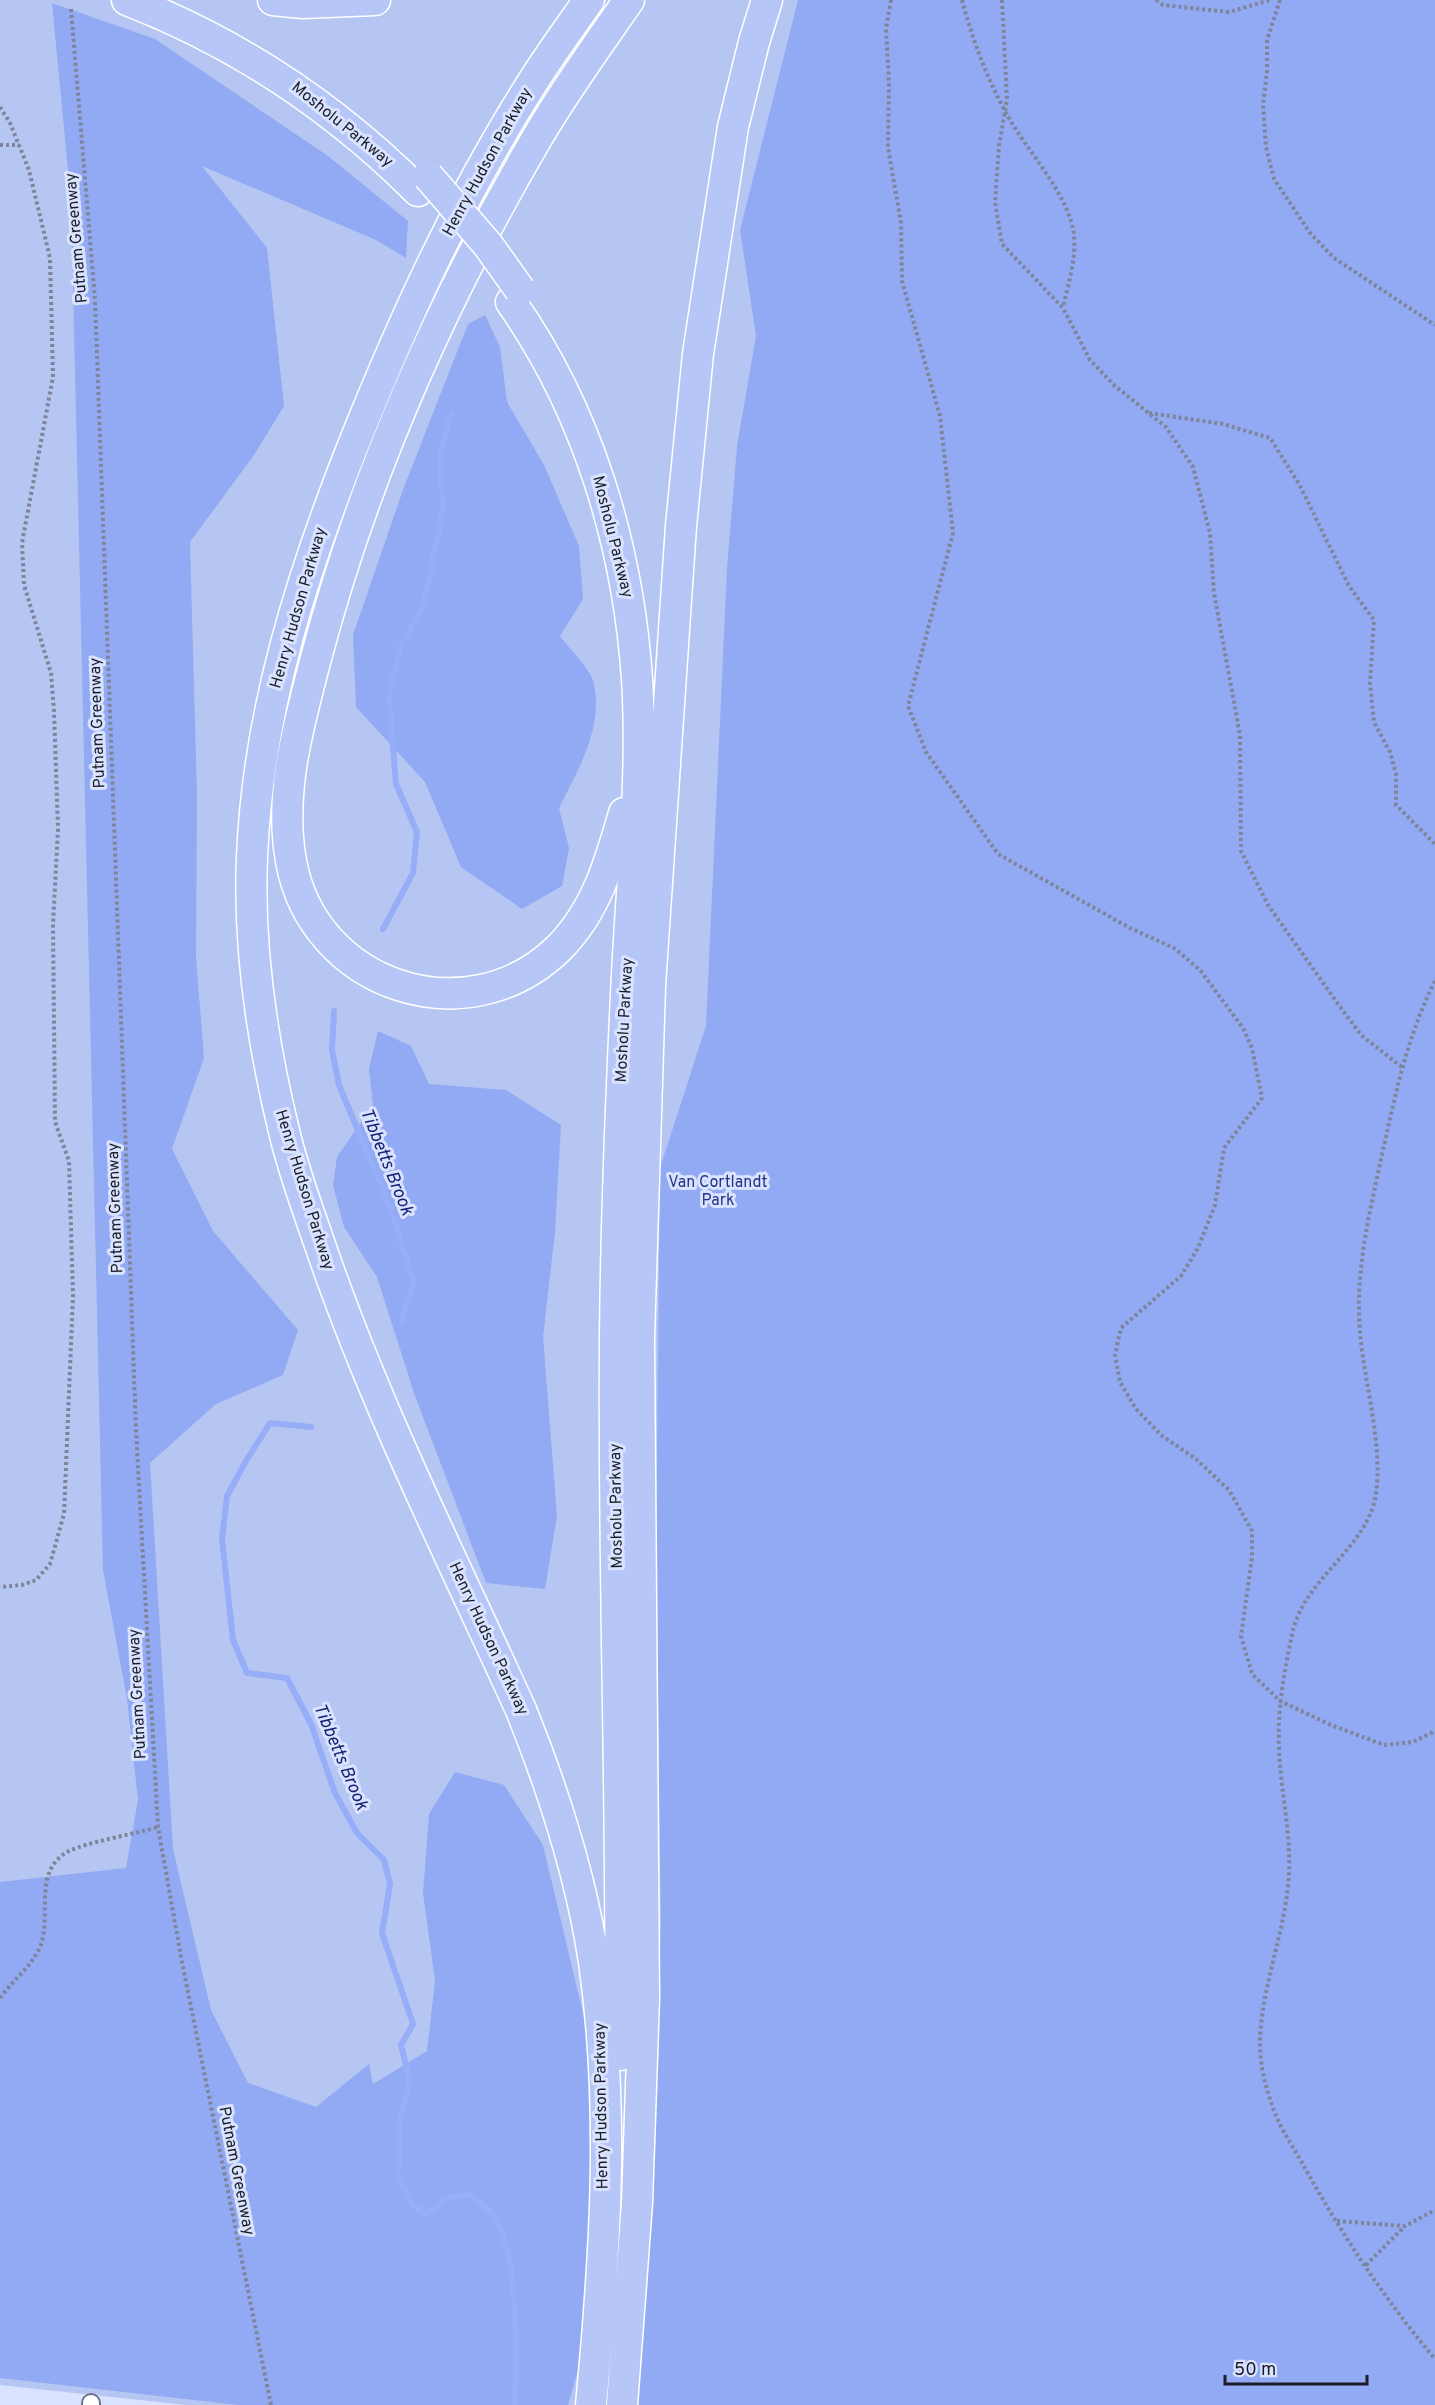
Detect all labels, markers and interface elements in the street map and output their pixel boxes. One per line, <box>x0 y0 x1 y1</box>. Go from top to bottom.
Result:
street label: Mosholu Parkway <box>287 78 397 172</box>
street label: Henry Hudson Parkway <box>439 84 537 240</box>
street label: Putnam Greenway <box>61 172 93 304</box>
street label: Mosholu Parkway <box>587 474 637 600</box>
street label: Henry Hudson Parkway <box>266 525 332 691</box>
street label: Putnam Greenway <box>86 657 110 789</box>
street label: Mosholu Parkway <box>612 957 638 1083</box>
water label: Tibbetts Brook <box>354 1105 418 1220</box>
street label: Henry Hudson Parkway <box>270 1107 338 1273</box>
street label: Putnam Greenway <box>104 1142 128 1274</box>
park label: Van Cortlandt Park <box>668 1173 768 1211</box>
street label: Mosholu Parkway <box>606 1443 628 1569</box>
street label: Henry Hudson Parkway <box>444 1559 532 1719</box>
street label: Putnam Greenway <box>125 1628 151 1760</box>
water label: Tibbetts Brook <box>307 1700 373 1815</box>
street label: Henry Hudson Parkway <box>591 2022 613 2190</box>
street label: Putnam Greenway <box>214 2105 258 2237</box>
scale bar <box>1225 2348 1368 2386</box>
text: 50 m <box>1234 2359 1276 2382</box>

